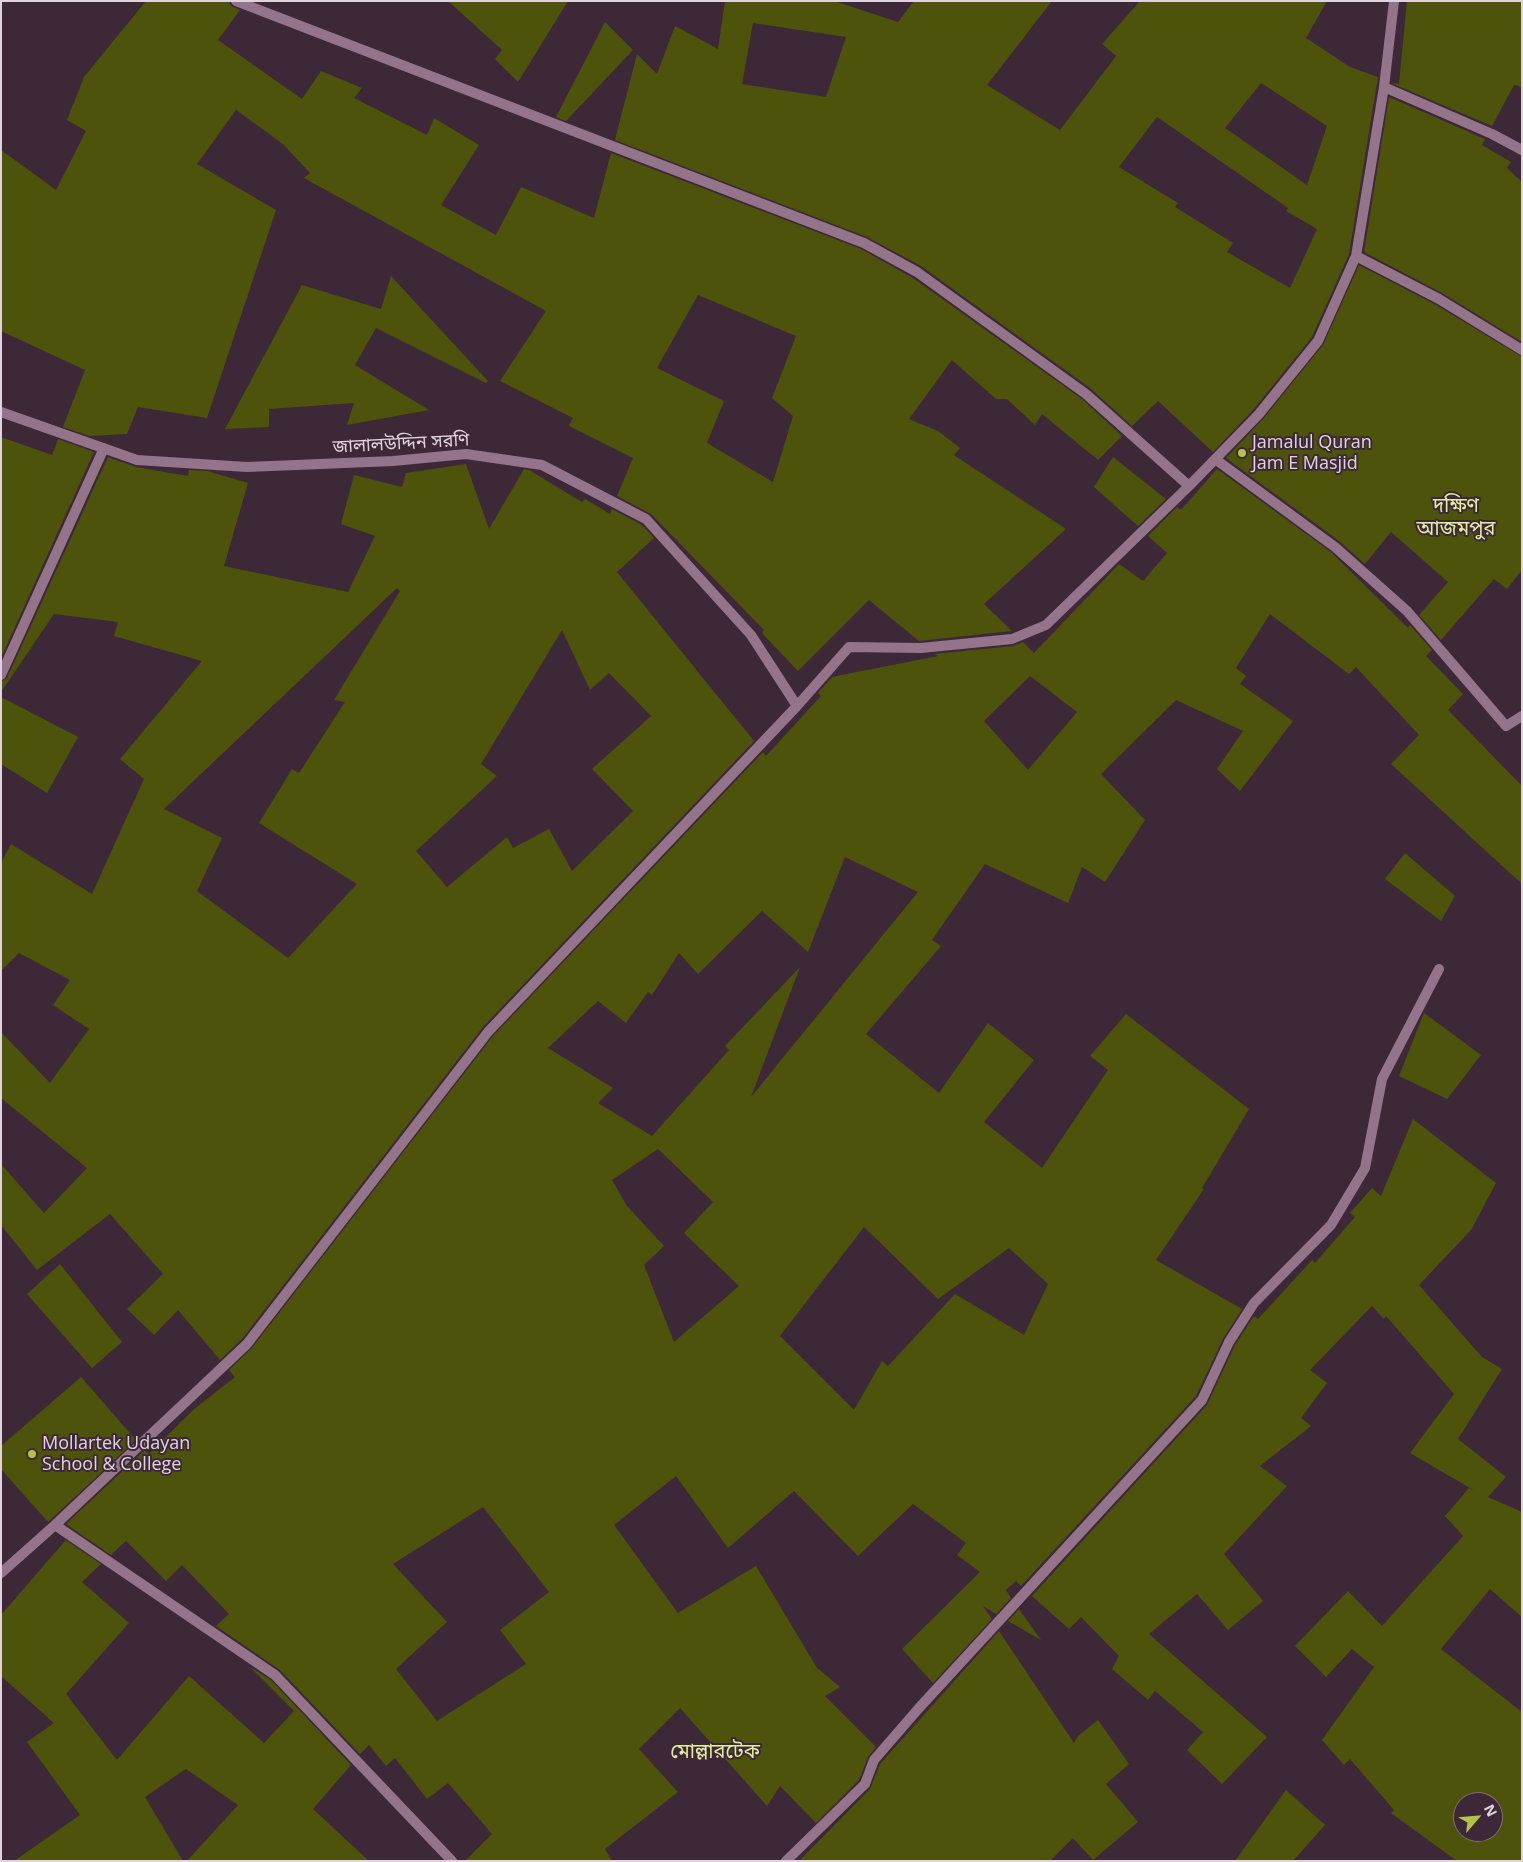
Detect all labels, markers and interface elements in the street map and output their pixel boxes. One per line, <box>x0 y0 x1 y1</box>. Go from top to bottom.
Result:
street label: জালালউদ্দিন সরণি <box>332 430 470 458</box>
place label: Jamalul Quran Jam E Masjid <box>1252 432 1372 474</box>
marker: Jamalul Quran Jam E Masjid <box>1236 447 1248 459</box>
district label: দক্ষিণ আজমপুর <box>1417 494 1495 541</box>
place label: Mollartek Udayan School & College <box>42 1433 190 1476</box>
marker: Mollartek Udayan School & College <box>26 1448 38 1460</box>
district label: মোল্লারটেক <box>670 1740 760 1764</box>
north arrow <box>1453 1792 1503 1842</box>
text: N <box>1480 1801 1502 1820</box>

